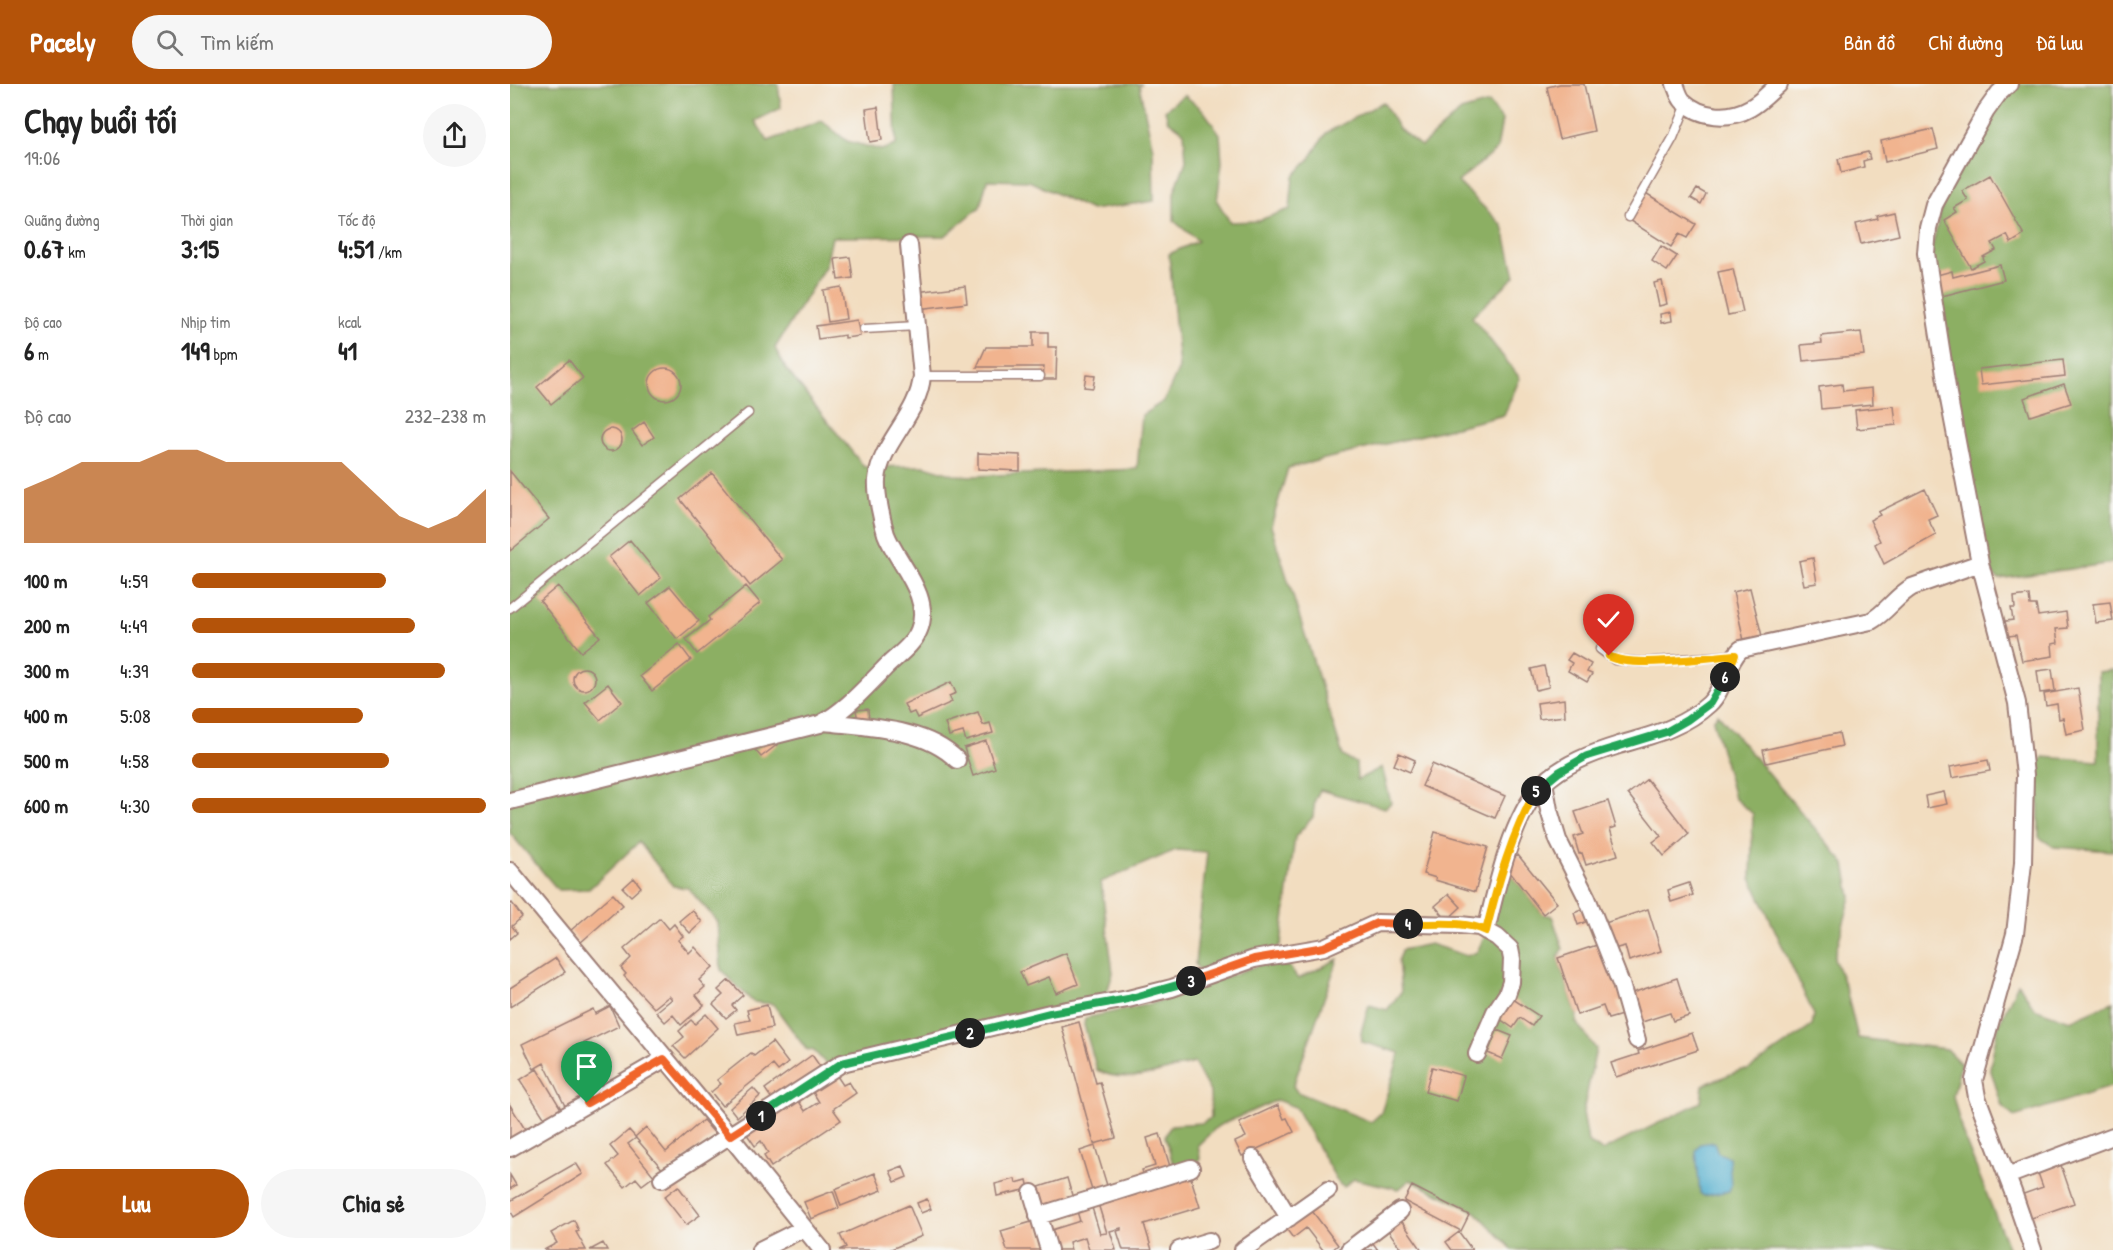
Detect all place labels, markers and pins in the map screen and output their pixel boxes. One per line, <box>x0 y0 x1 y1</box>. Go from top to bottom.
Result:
pin <box>1583 594 1634 656</box>
pin: 6 <box>1710 662 1740 692</box>
pin: 5 <box>1521 776 1551 806</box>
pin: 4 <box>1393 909 1423 939</box>
pin: 3 <box>1176 966 1206 996</box>
pin: 2 <box>955 1018 985 1048</box>
pin <box>561 1041 612 1103</box>
pin: 1 <box>746 1101 776 1131</box>

